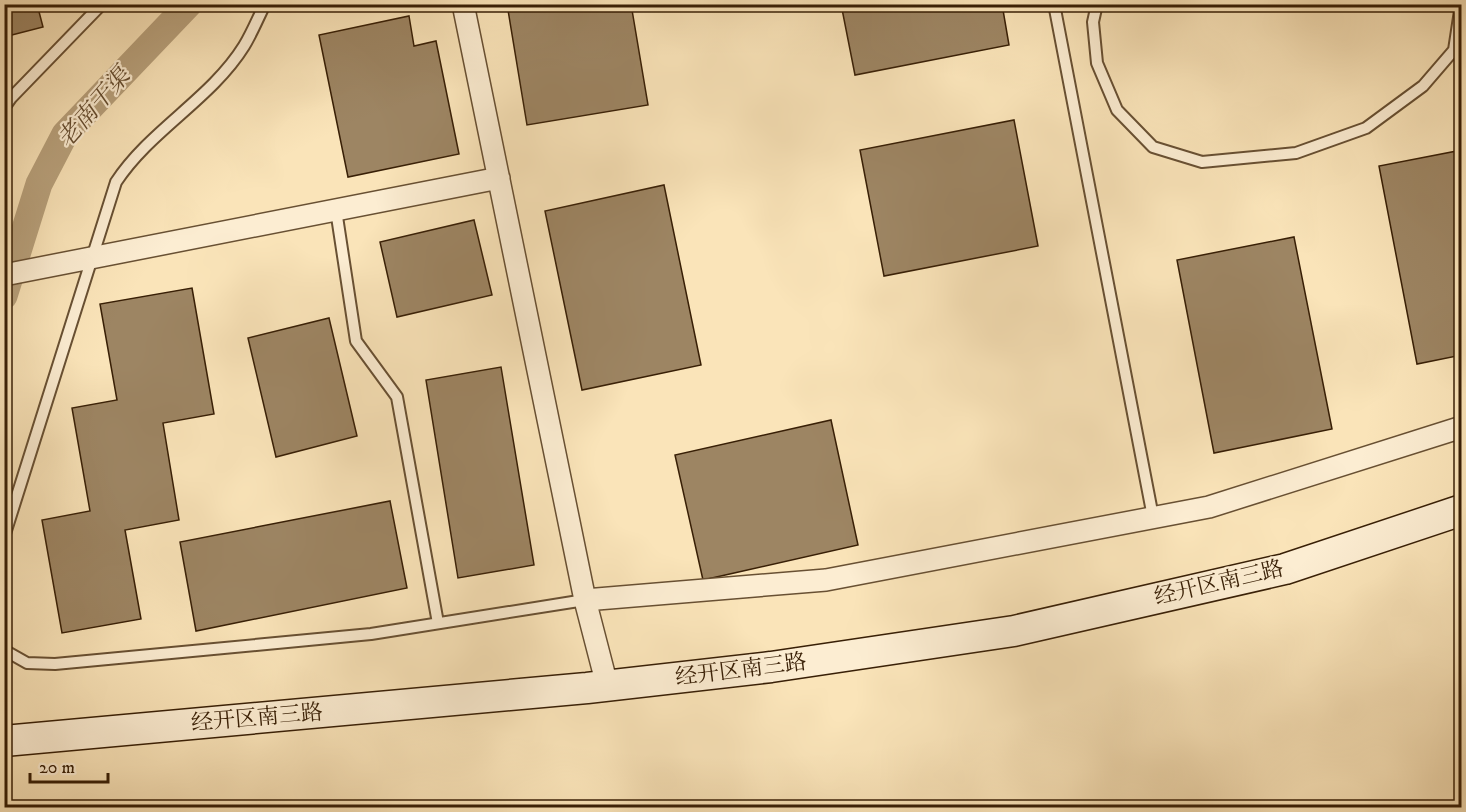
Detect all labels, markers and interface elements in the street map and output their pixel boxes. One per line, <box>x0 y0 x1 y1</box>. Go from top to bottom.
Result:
water label: 老南干渠 <box>51 60 139 154</box>
street label: 经开区南三路 <box>1152 555 1286 611</box>
street label: 经开区南三路 <box>674 649 808 691</box>
street label: 经开区南三路 <box>190 699 324 737</box>
scale bar <box>30 746 108 784</box>
text: 20 m <box>39 757 75 779</box>

